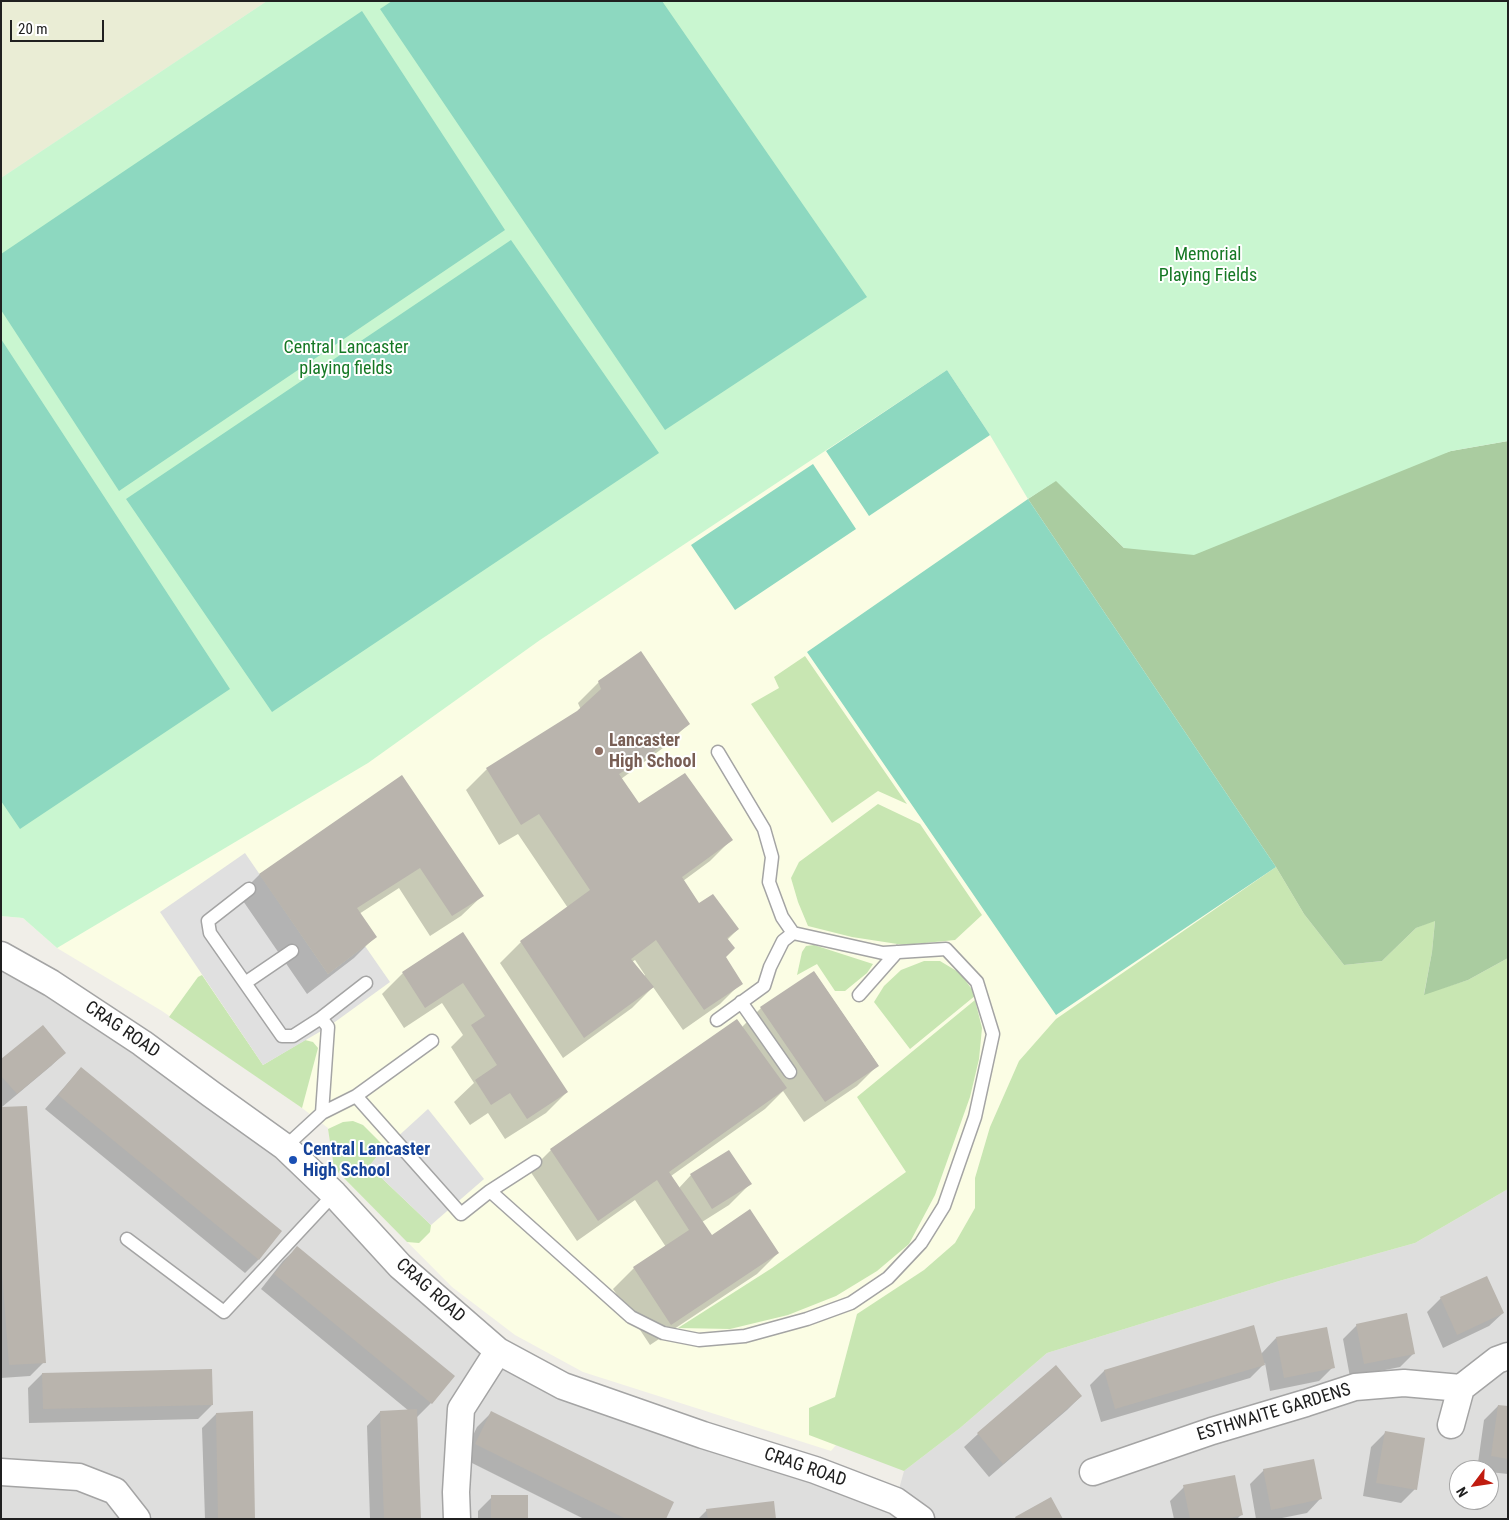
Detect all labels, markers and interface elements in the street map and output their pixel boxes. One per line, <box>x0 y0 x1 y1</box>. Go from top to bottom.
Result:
scale bar <box>12 10 106 42</box>
text: 20 m <box>18 20 48 38</box>
park label: Memorial Playing Fields <box>1159 244 1257 286</box>
park label: Central Lancaster playing fields <box>284 337 408 379</box>
place label: Lancaster High School <box>609 730 696 772</box>
marker: Lancaster High School <box>593 745 605 757</box>
street label: CRAG ROAD <box>80 997 164 1063</box>
place label: Central Lancaster High School <box>303 1139 430 1182</box>
marker: Central Lancaster High School <box>287 1154 299 1166</box>
street label: CRAG ROAD <box>391 1254 469 1328</box>
street label: ESTHWAITE GARDENS <box>1195 1379 1353 1447</box>
street label: CRAG ROAD <box>761 1444 849 1492</box>
north arrow <box>1449 1460 1499 1510</box>
text: N <box>1453 1484 1471 1500</box>

